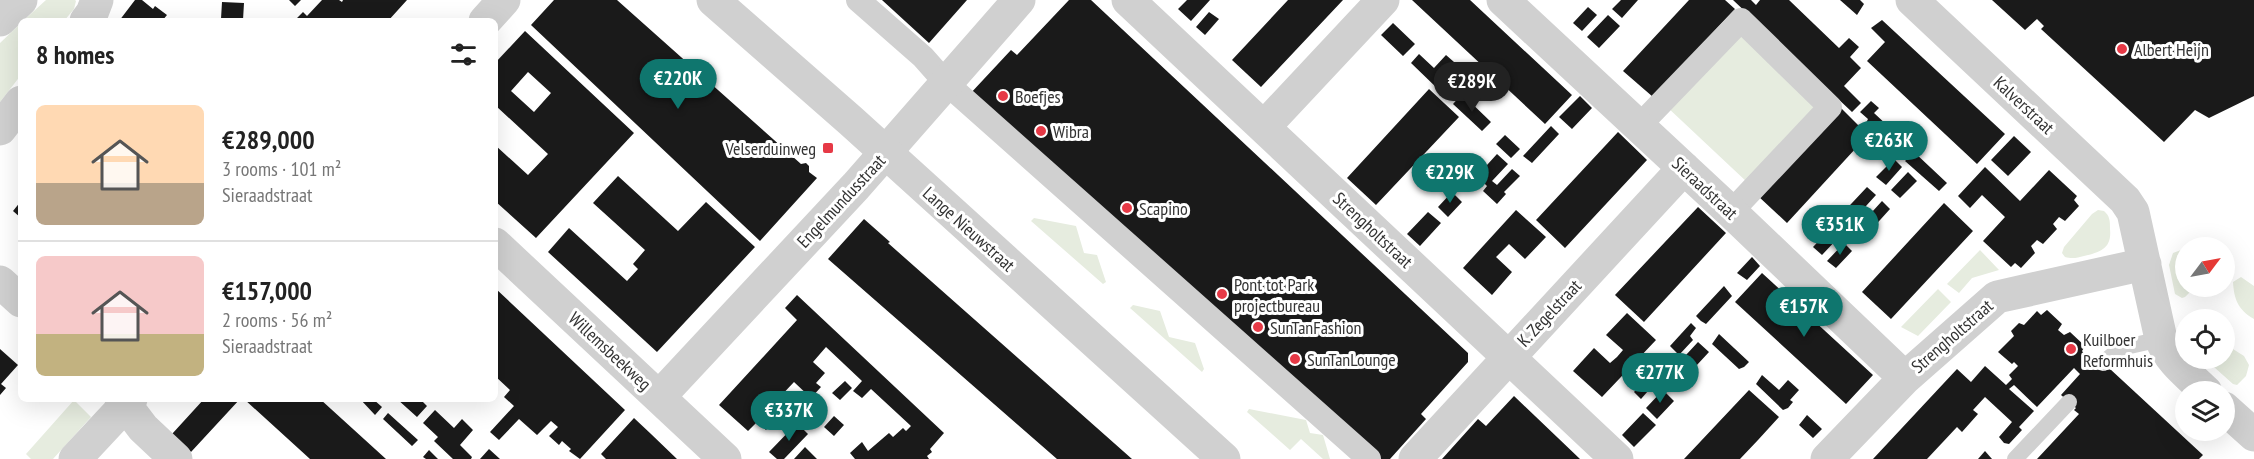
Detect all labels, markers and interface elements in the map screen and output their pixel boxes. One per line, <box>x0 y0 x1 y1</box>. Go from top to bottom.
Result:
text: 8 homes <box>36 38 114 71</box>
icon: filters <box>447 38 480 71</box>
place label: Albert Heijn <box>2134 38 2209 61</box>
marker: Albert Heijn <box>2115 42 2129 56</box>
pin: €220K <box>636 59 720 110</box>
pin: €289K <box>1430 62 1514 113</box>
text: €220K <box>654 65 702 91</box>
text: €289K <box>1448 68 1496 94</box>
street label: Kalverstraat <box>1989 71 2059 139</box>
place label: Boefjes <box>1015 85 1061 108</box>
marker: Boefjes <box>996 89 1010 103</box>
place label: Wibra <box>1053 120 1089 143</box>
pin: €263K <box>1847 121 1931 172</box>
text: €289,000 <box>222 123 315 156</box>
marker: Wibra <box>1034 124 1048 138</box>
text: €263K <box>1865 127 1913 153</box>
icon: home <box>84 129 156 201</box>
place label: Velserduinweg <box>725 137 816 160</box>
marker: Velserduinweg <box>821 141 835 155</box>
street label: Engelmundusstraat <box>792 149 890 253</box>
street label: Sieraadstraat <box>1667 152 1743 224</box>
pin: €229K <box>1408 153 1492 204</box>
text: 3 rooms · 101 m² <box>222 156 341 182</box>
text: €229K <box>1426 159 1474 185</box>
text: Sieraadstraat <box>222 182 313 208</box>
street label: Lange Nieuwstraat <box>918 182 1020 276</box>
street label: Strengholtstraat <box>1328 187 1418 273</box>
place label: Scapino <box>1139 197 1188 220</box>
marker: Scapino <box>1120 201 1134 215</box>
pin: €351K <box>1798 205 1882 256</box>
text: €351K <box>1816 211 1864 237</box>
north arrow <box>2175 237 2235 297</box>
map controls <box>2175 237 2235 441</box>
place label: Pont tot Park projectbureau <box>1234 273 1320 317</box>
text: €157,000 <box>222 274 312 307</box>
street label: K. Zegelstraat <box>1512 275 1586 351</box>
icon: home <box>84 280 156 352</box>
marker: Pont tot Park projectbureau <box>1215 287 1229 301</box>
pin: €157K <box>1762 287 1846 338</box>
text: €157K <box>1780 293 1828 319</box>
street label: Strengholtstraat <box>1906 294 1998 378</box>
text: 2 rooms · 56 m² <box>222 307 332 333</box>
street label: Willemsbeekweg <box>564 307 656 395</box>
button: locate <box>2175 309 2235 369</box>
place label: SunTanFashion <box>1270 316 1361 339</box>
marker: SunTanFashion <box>1251 320 1265 334</box>
place label: Kuilboer Reformhuis <box>2083 328 2153 372</box>
text: Sieraadstraat <box>222 333 313 359</box>
marker: Kuilboer Reformhuis <box>2064 342 2078 356</box>
place label: SunTanLounge <box>1307 348 1396 371</box>
marker: SunTanLounge <box>1288 352 1302 366</box>
pin: €277K <box>1618 353 1702 404</box>
text: €277K <box>1636 359 1684 385</box>
button: layers <box>2175 381 2235 441</box>
pin: €337K <box>747 391 831 442</box>
text: €337K <box>765 397 813 423</box>

